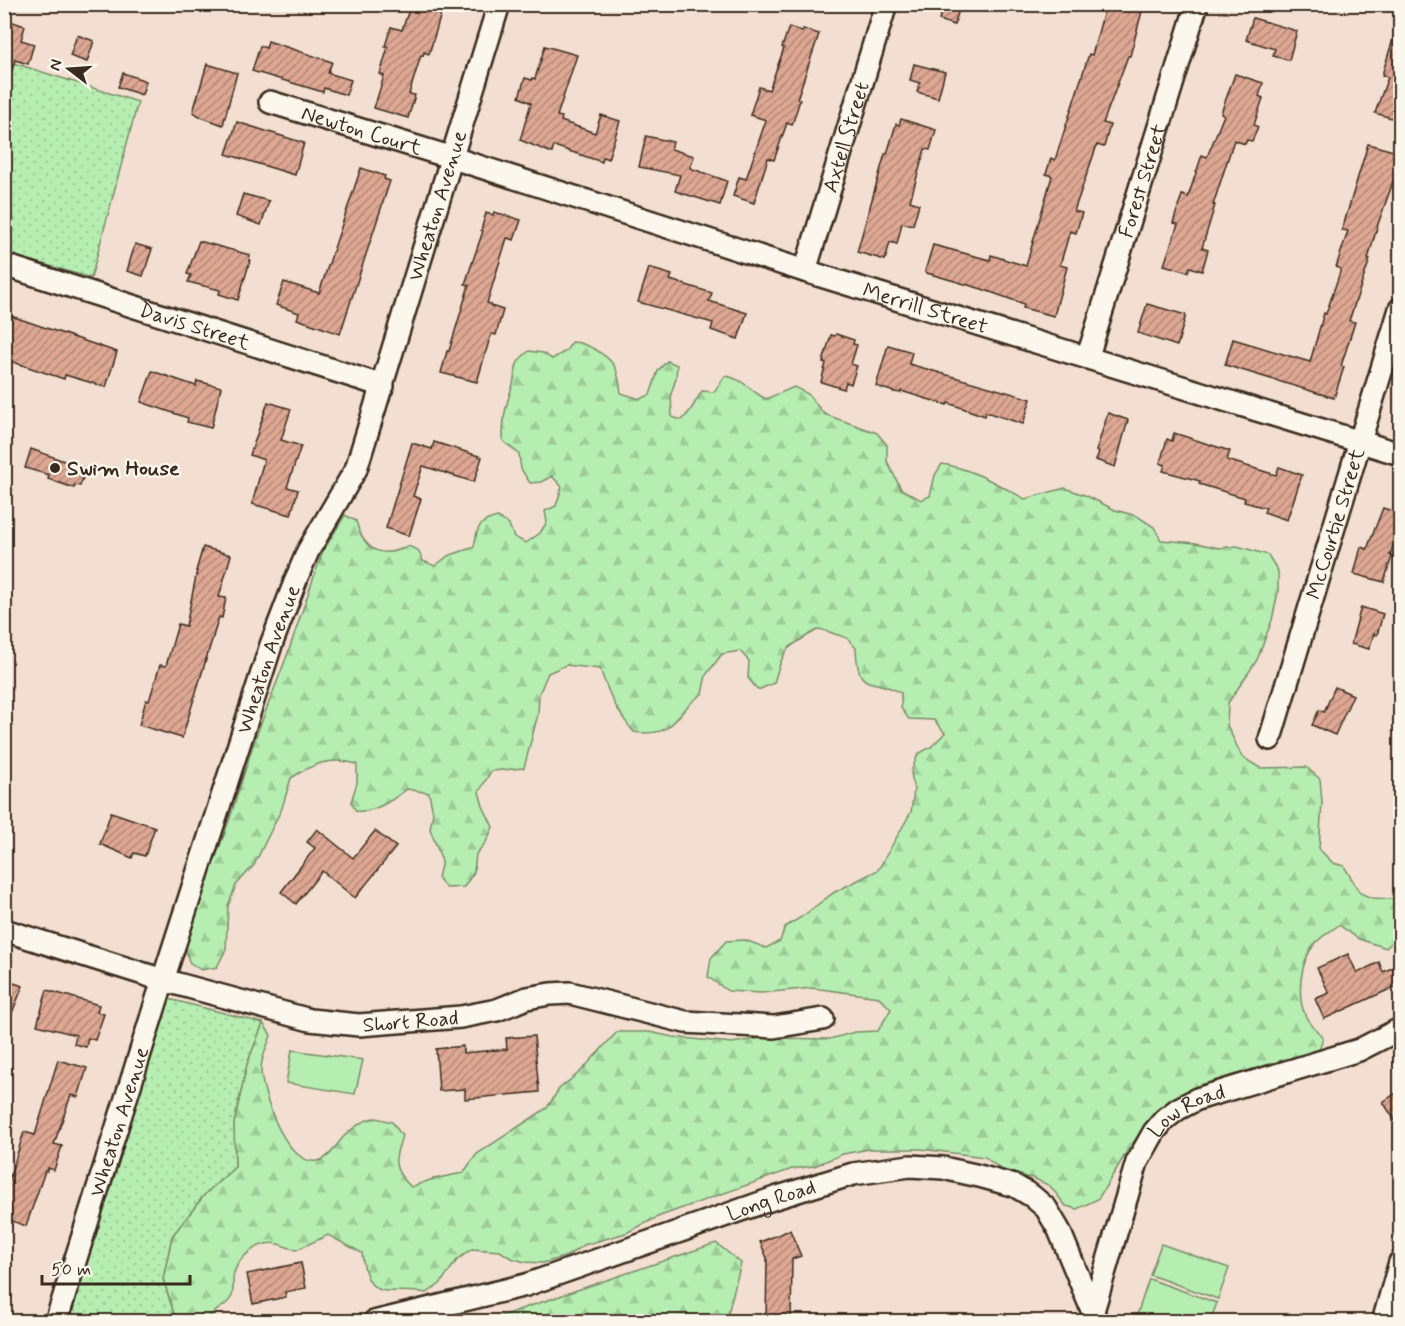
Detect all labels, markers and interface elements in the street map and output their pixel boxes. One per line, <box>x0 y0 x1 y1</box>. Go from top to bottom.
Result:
north arrow <box>39 39 99 99</box>
text: N <box>44 57 68 73</box>
street label: Axtell Street <box>817 78 877 196</box>
street label: Newton Court <box>298 99 426 163</box>
street label: Forest Street <box>1112 119 1174 241</box>
street label: Wheaton Avenue <box>402 127 474 284</box>
street label: Merrill Street <box>859 277 991 341</box>
street label: Davis Street <box>135 296 254 358</box>
street label: McCourtie Street <box>1300 444 1372 603</box>
place label: Swim House <box>67 455 180 483</box>
marker: Swim House <box>48 461 62 475</box>
street label: Wheaton Avenue <box>230 581 308 737</box>
street label: Short Road <box>362 1004 460 1040</box>
street label: Wheaton Avenue <box>83 1043 156 1200</box>
street label: Low Road <box>1142 1078 1229 1144</box>
street label: Long Road <box>723 1173 819 1229</box>
scale bar <box>42 1248 190 1286</box>
text: 50 m <box>51 1258 91 1282</box>

